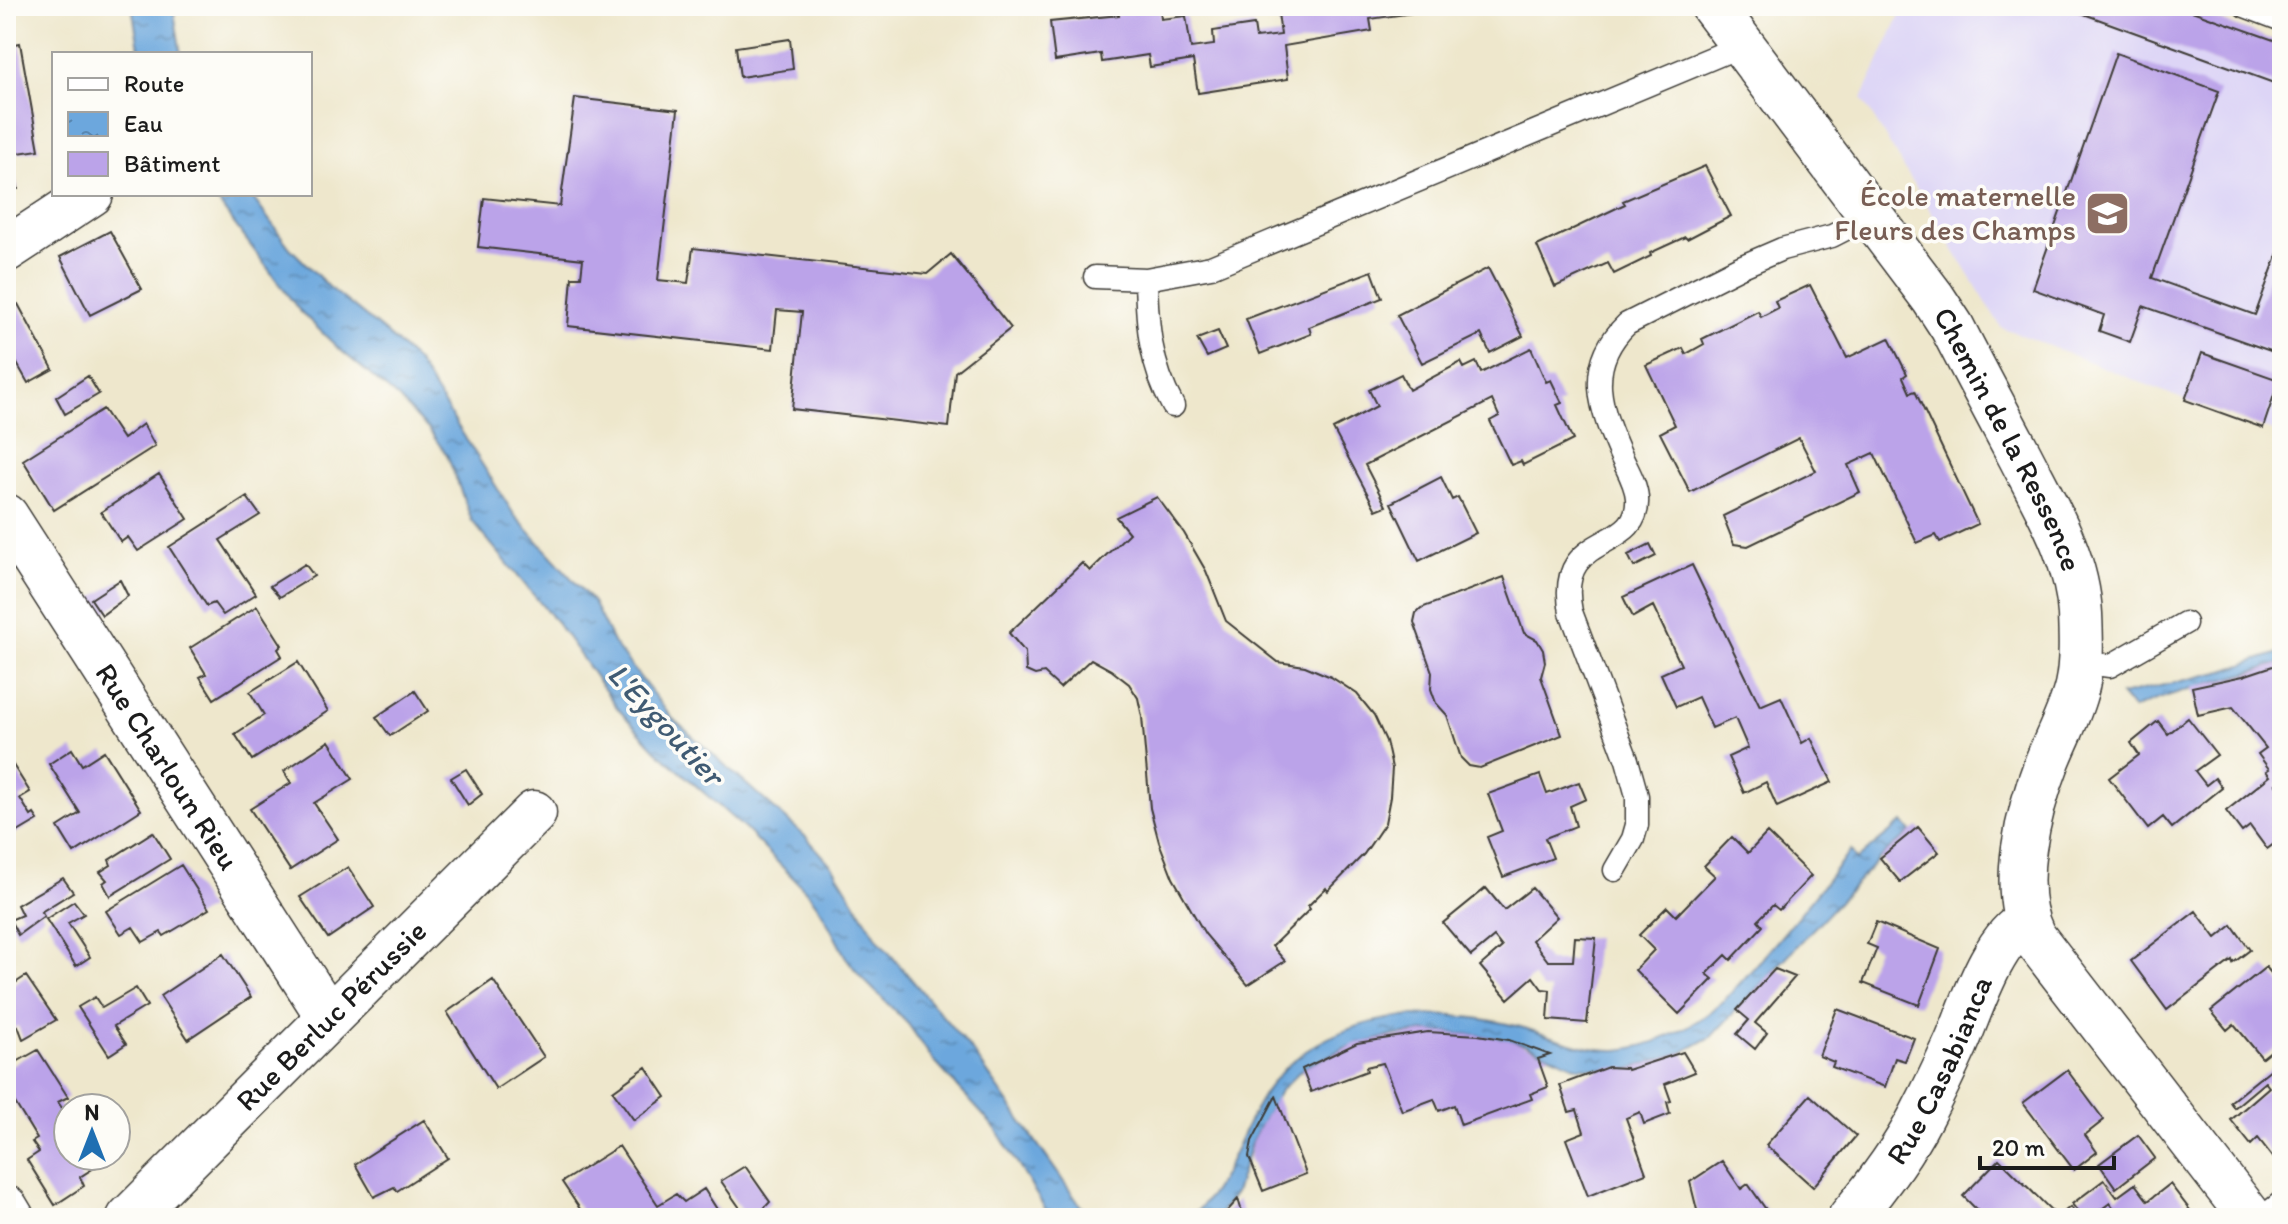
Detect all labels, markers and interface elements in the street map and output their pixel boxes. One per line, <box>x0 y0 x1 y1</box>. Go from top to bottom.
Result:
legend <box>52 52 312 196</box>
text: Route <box>124 69 184 98</box>
text: Eau <box>124 109 163 138</box>
text: Bâtiment <box>124 149 220 178</box>
place label: École maternelle Fleurs des Champs <box>1834 177 2076 248</box>
school or university icon: École maternelle Fleurs des Champs <box>2083 189 2131 237</box>
street label: Chemin de la Ressence <box>1926 300 2091 576</box>
water label: L'Eygoutier <box>600 655 734 795</box>
street label: Rue Charloun Rieu <box>88 656 248 877</box>
street label: Rue Berluc Pérussie <box>228 912 434 1119</box>
street label: Rue Casabianca <box>1878 969 2000 1171</box>
north arrow <box>52 1092 132 1172</box>
text: N <box>85 1099 99 1126</box>
scale bar <box>1980 1120 2114 1170</box>
text: 20 m <box>1992 1133 2045 1162</box>

